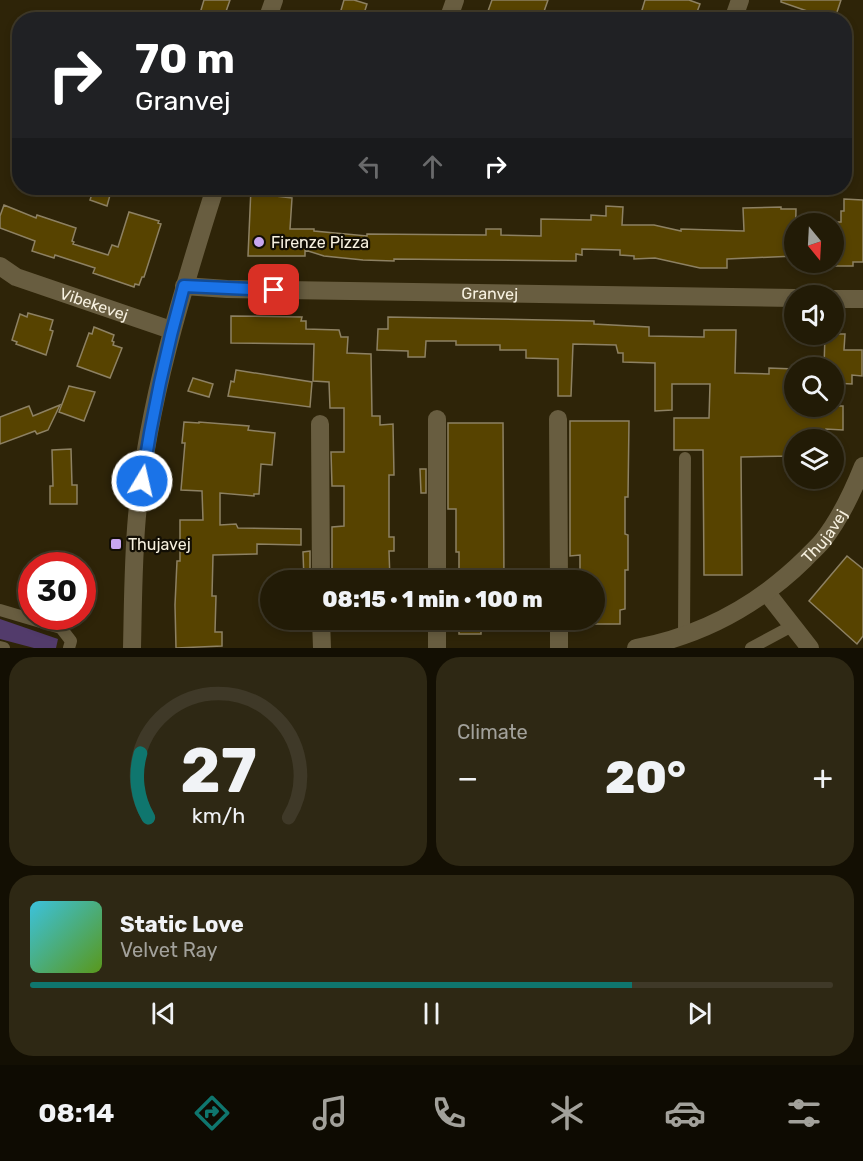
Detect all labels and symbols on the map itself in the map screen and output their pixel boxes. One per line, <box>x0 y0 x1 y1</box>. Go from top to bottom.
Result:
north arrow <box>784 213 844 273</box>
place label: Firenze Pizza <box>271 233 369 252</box>
marker: Firenze Pizza <box>252 235 266 249</box>
pin <box>248 264 299 315</box>
street label: Vibekevej <box>57 284 131 325</box>
street label: Granvej <box>461 284 518 304</box>
position arrow <box>110 449 174 513</box>
street label: Thujavej <box>798 506 851 567</box>
place label: Thujavej <box>128 535 191 554</box>
marker: Thujavej <box>109 537 123 551</box>
speed limit sign: 30 <box>18 552 96 630</box>

